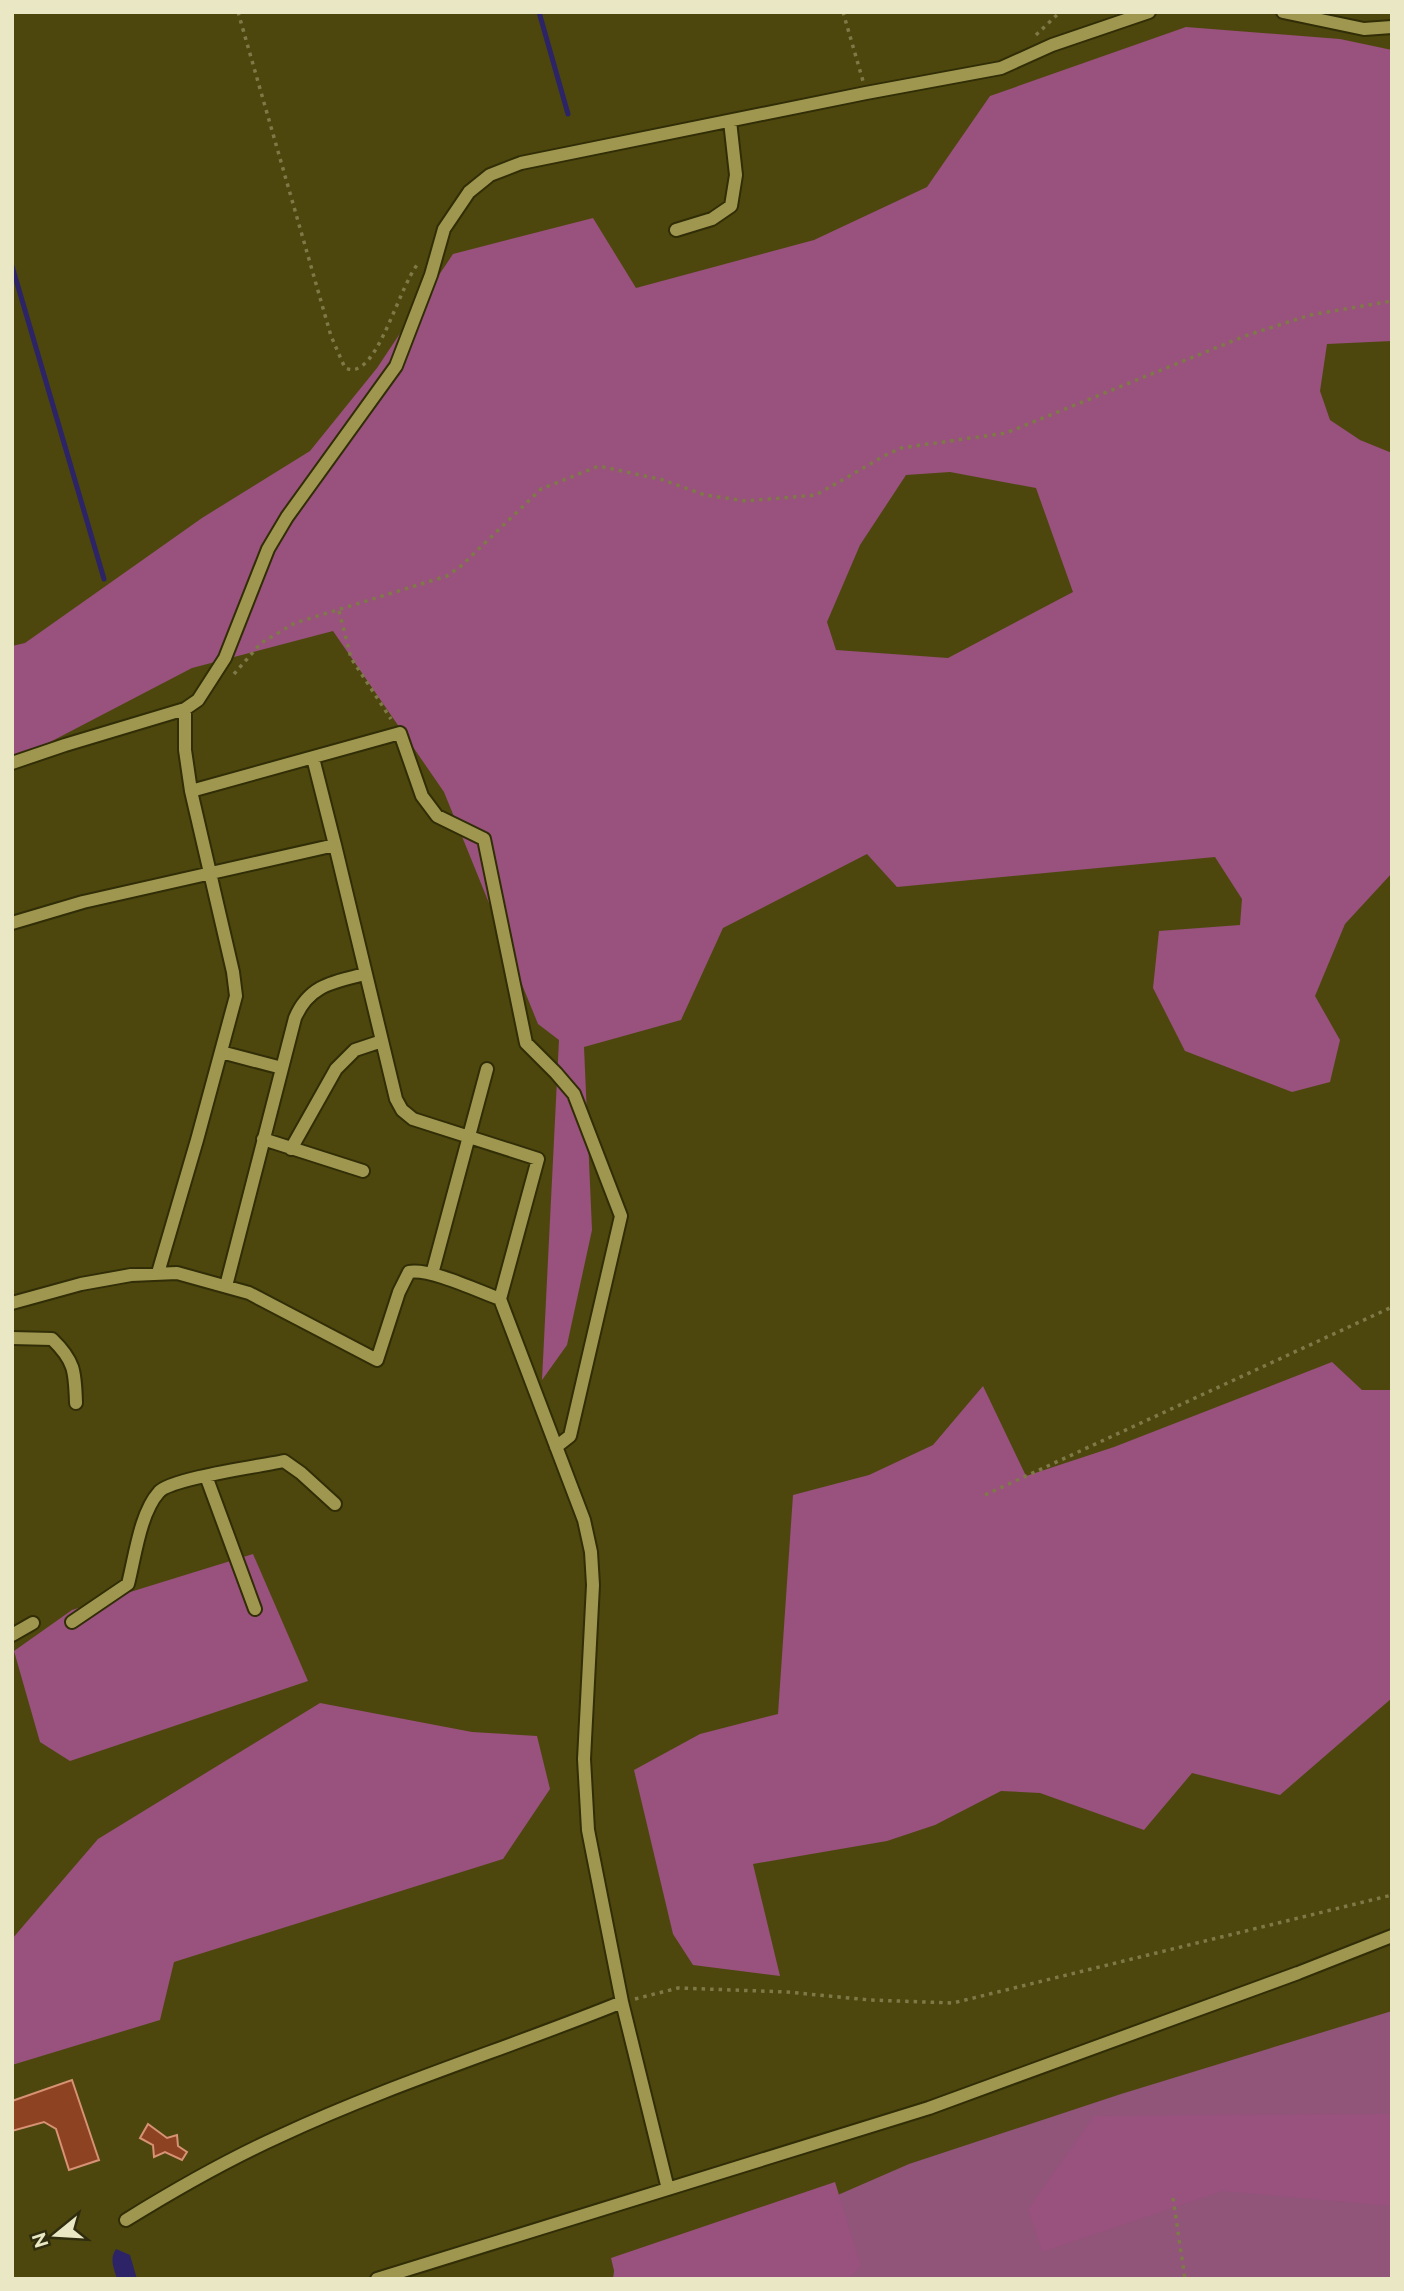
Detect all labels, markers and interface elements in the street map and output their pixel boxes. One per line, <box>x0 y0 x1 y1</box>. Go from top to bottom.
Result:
north arrow <box>21 2200 91 2270</box>
text: N <box>27 2230 53 2251</box>

